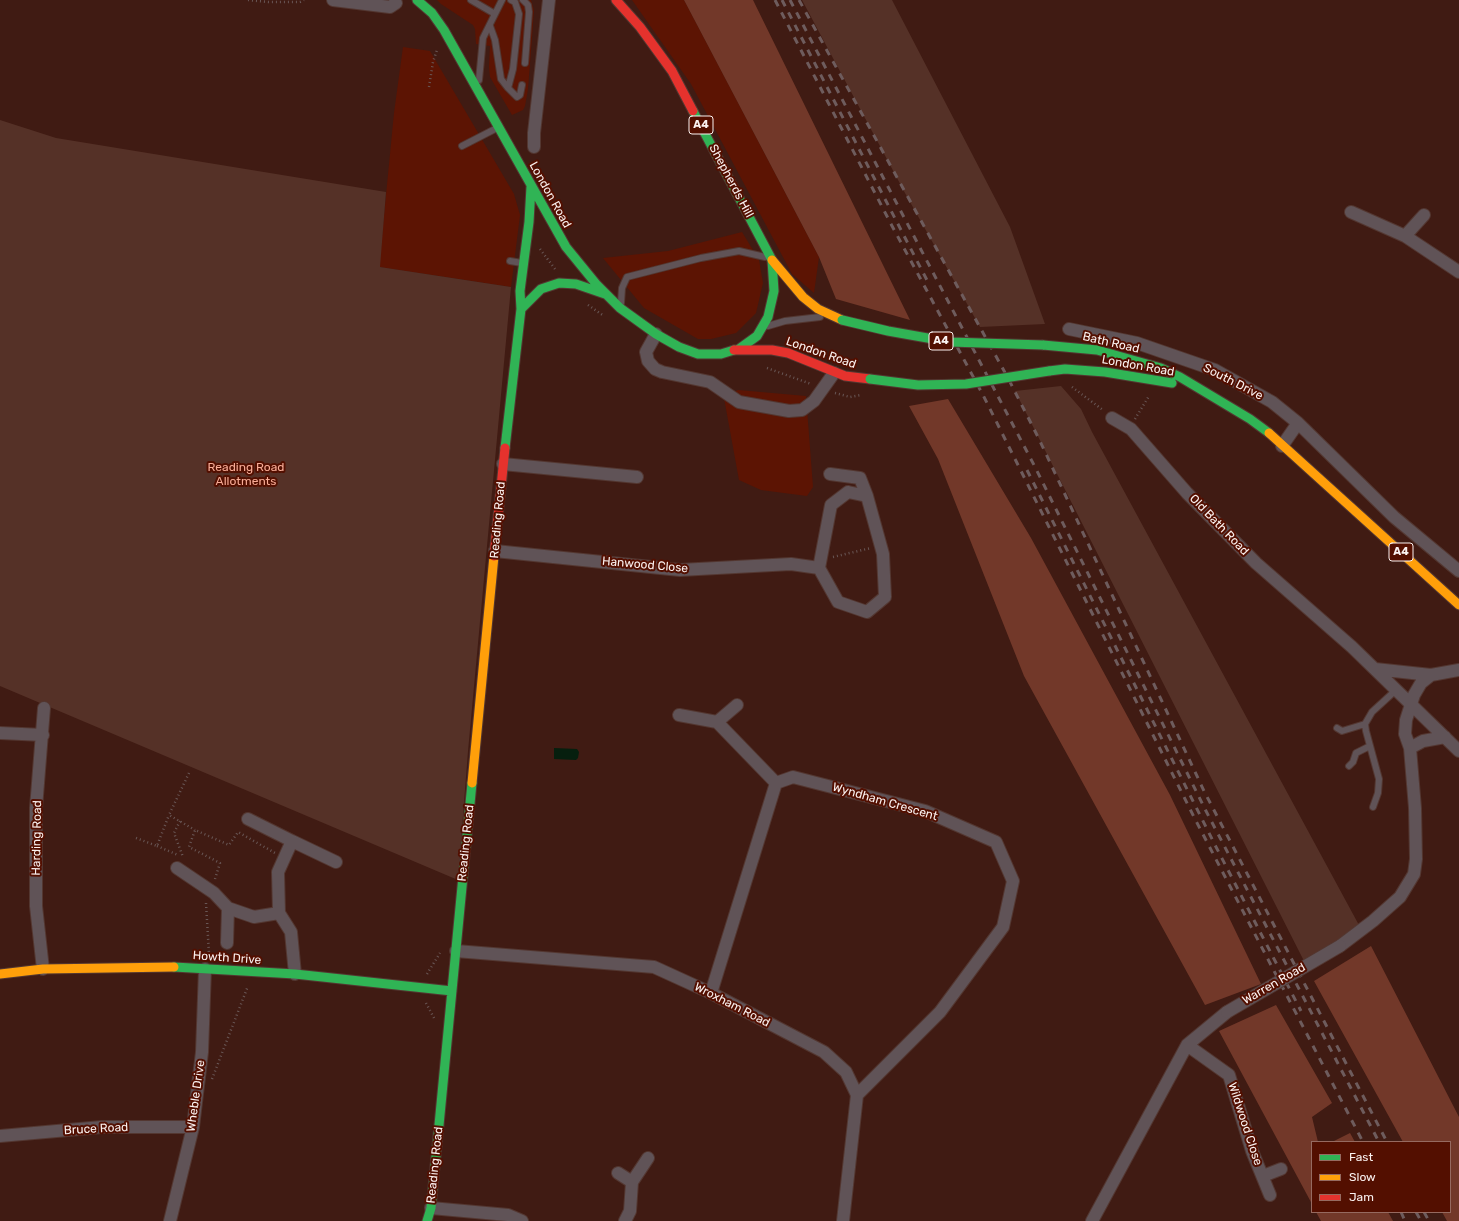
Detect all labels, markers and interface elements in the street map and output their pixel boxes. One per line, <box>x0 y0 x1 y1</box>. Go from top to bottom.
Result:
road number: A4 <box>689 116 713 134</box>
street label: Shepherds Hill <box>706 142 756 220</box>
street label: London Road <box>526 159 574 231</box>
street label: Bath Road <box>1081 329 1141 357</box>
road number: A4 <box>929 332 953 350</box>
street label: London Road <box>784 334 858 372</box>
street label: London Road <box>1101 353 1175 379</box>
street label: South Drive <box>1201 361 1265 403</box>
park label: Reading Road Allotments <box>208 461 284 489</box>
street label: Reading Road <box>487 481 509 559</box>
street label: Old Bath Road <box>1186 492 1252 558</box>
road number: A4 <box>1389 543 1413 561</box>
street label: Hanwood Close <box>601 554 689 576</box>
street label: Wyndham Crescent <box>831 780 939 824</box>
street label: Harding Road <box>29 800 45 876</box>
street label: Reading Road <box>455 804 477 882</box>
street label: Howth Drive <box>192 948 262 968</box>
street label: Warren Road <box>1240 960 1308 1008</box>
street label: Wroxham Road <box>692 980 772 1030</box>
street label: Wheble Drive <box>184 1059 208 1133</box>
street label: Wildwood Close <box>1225 1081 1265 1167</box>
street label: Bruce Road <box>63 1120 129 1138</box>
street label: Reading Road <box>424 1126 446 1204</box>
legend <box>1311 1141 1451 1213</box>
text: Fast <box>1349 1150 1373 1164</box>
text: Slow <box>1349 1170 1376 1184</box>
text: Jam <box>1349 1190 1374 1204</box>

